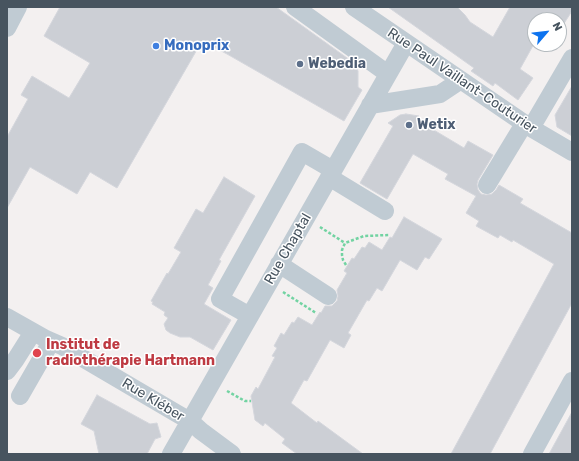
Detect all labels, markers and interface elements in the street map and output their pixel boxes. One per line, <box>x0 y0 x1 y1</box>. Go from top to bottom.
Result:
north arrow <box>527 12 567 52</box>
text: N <box>550 20 565 33</box>
street label: Rue Paul Vaillant-Couturier <box>384 25 540 137</box>
place label: Monoprix <box>164 38 229 54</box>
marker: Monoprix <box>151 41 161 51</box>
place label: Webedia <box>308 56 366 72</box>
marker: Webedia <box>295 59 305 69</box>
place label: Wetix <box>417 117 455 133</box>
marker: Wetix <box>404 120 414 130</box>
street label: Rue Chaptal <box>261 210 315 288</box>
place label: Institut de radiothérapie Hartmann <box>46 337 215 370</box>
marker: Institut de radiothérapie Hartmann <box>31 347 43 359</box>
street label: Rue Kléber <box>119 375 187 425</box>

